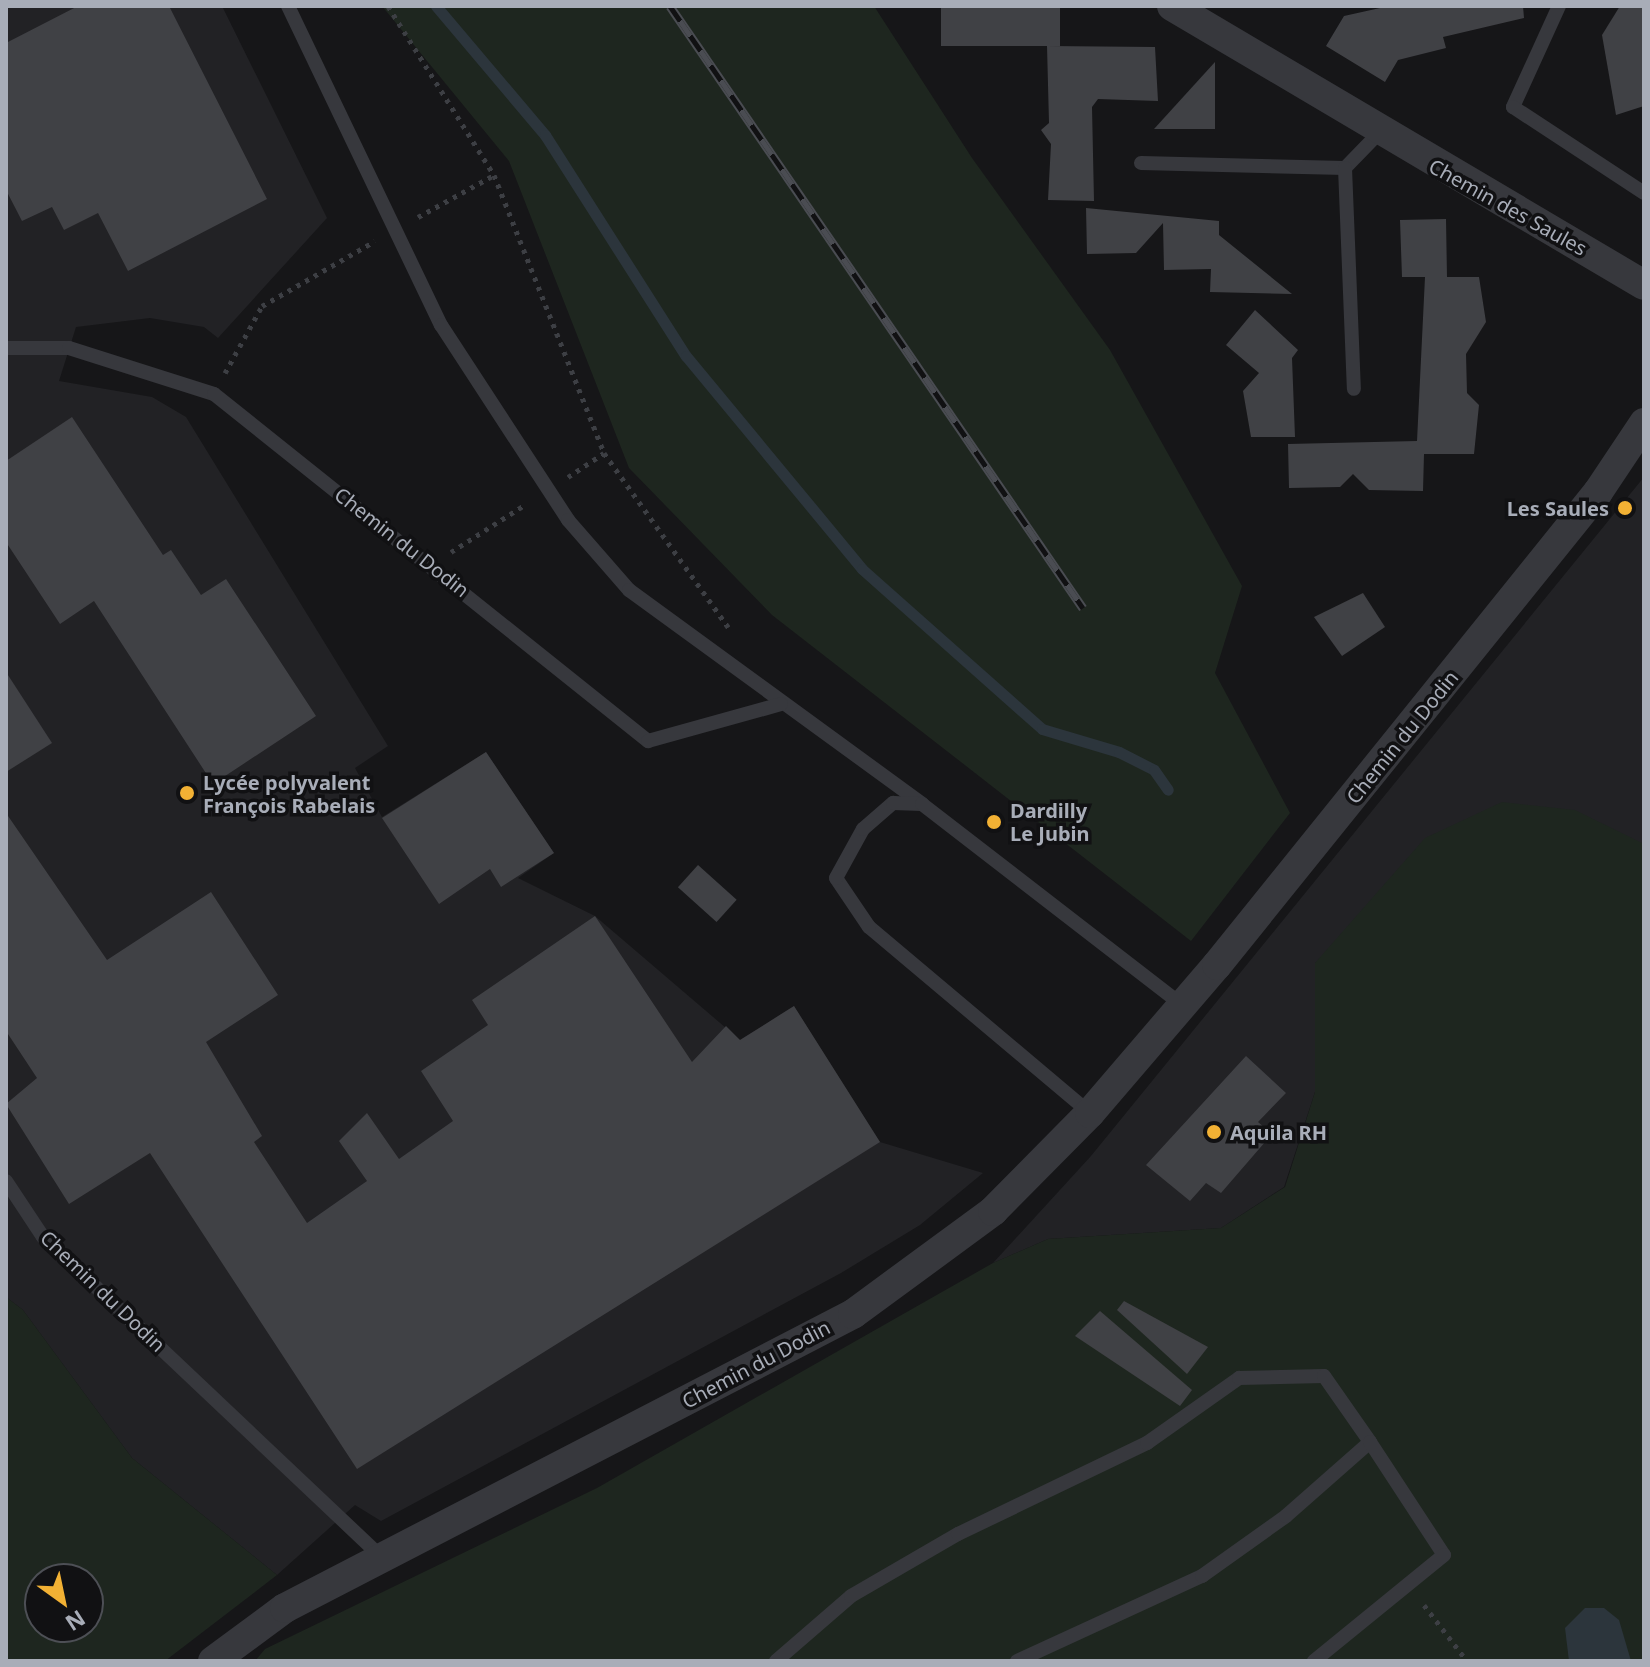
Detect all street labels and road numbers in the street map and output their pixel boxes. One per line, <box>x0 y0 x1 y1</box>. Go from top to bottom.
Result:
street label: Chemin des Saules <box>1425 154 1591 260</box>
street label: Chemin du Dodin <box>330 482 474 602</box>
street label: Chemin du Dodin <box>1341 666 1463 808</box>
street label: Chemin du Dodin <box>36 1225 170 1357</box>
street label: Chemin du Dodin <box>678 1315 834 1413</box>

